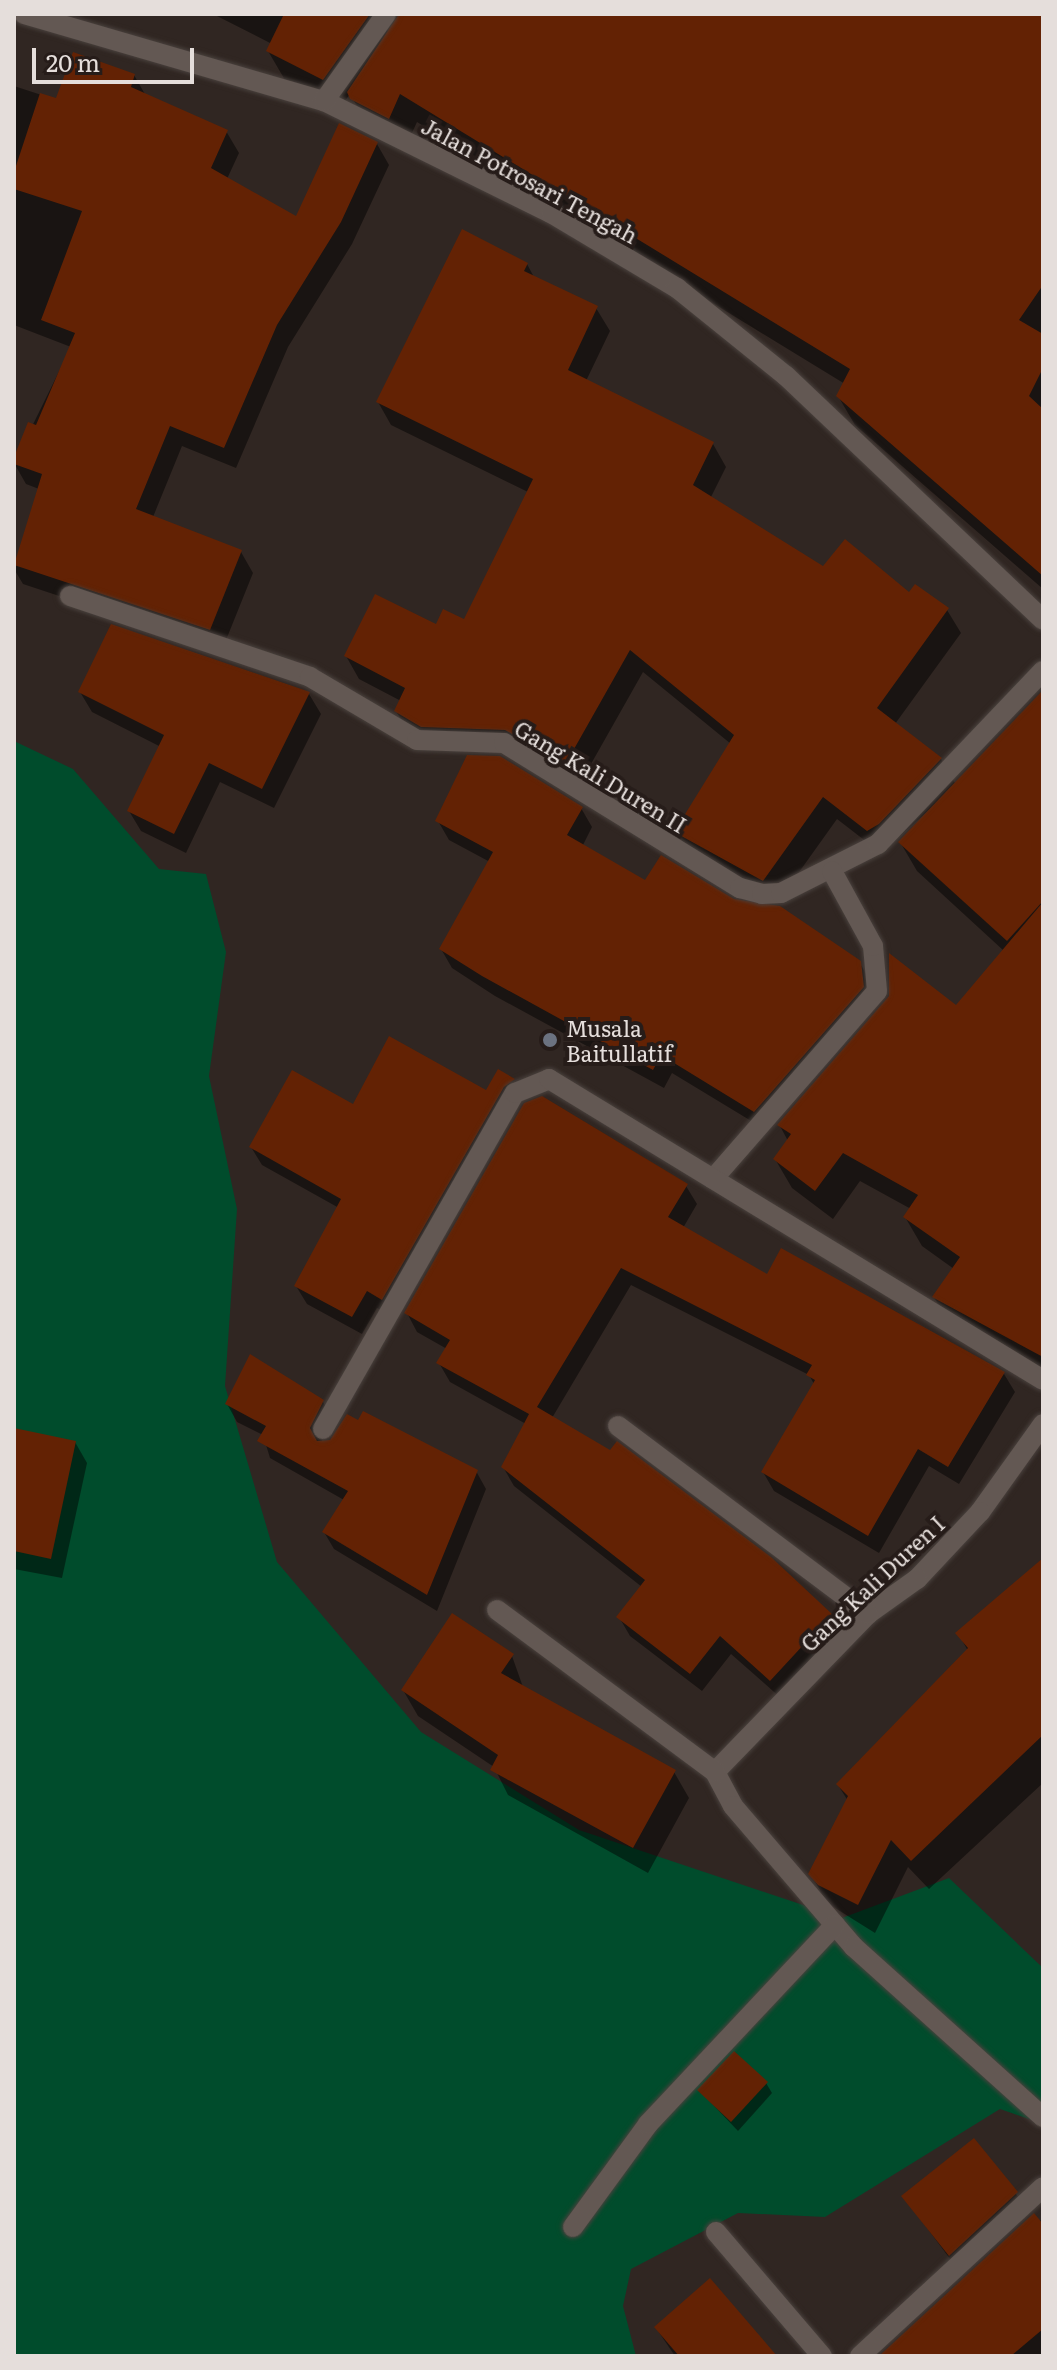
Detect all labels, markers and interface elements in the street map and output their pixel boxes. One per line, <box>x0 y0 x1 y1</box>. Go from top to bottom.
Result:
scale bar <box>36 32 198 82</box>
text: 20 m <box>46 44 100 79</box>
street label: Jalan Potrosari Tengah <box>417 112 643 248</box>
street label: Gang Kali Duren II <box>510 714 692 838</box>
place label: Musala Baitullatif <box>566 1014 672 1066</box>
marker: Musala Baitullatif <box>541 1031 559 1049</box>
street label: Gang Kali Duren I <box>795 1510 949 1656</box>

